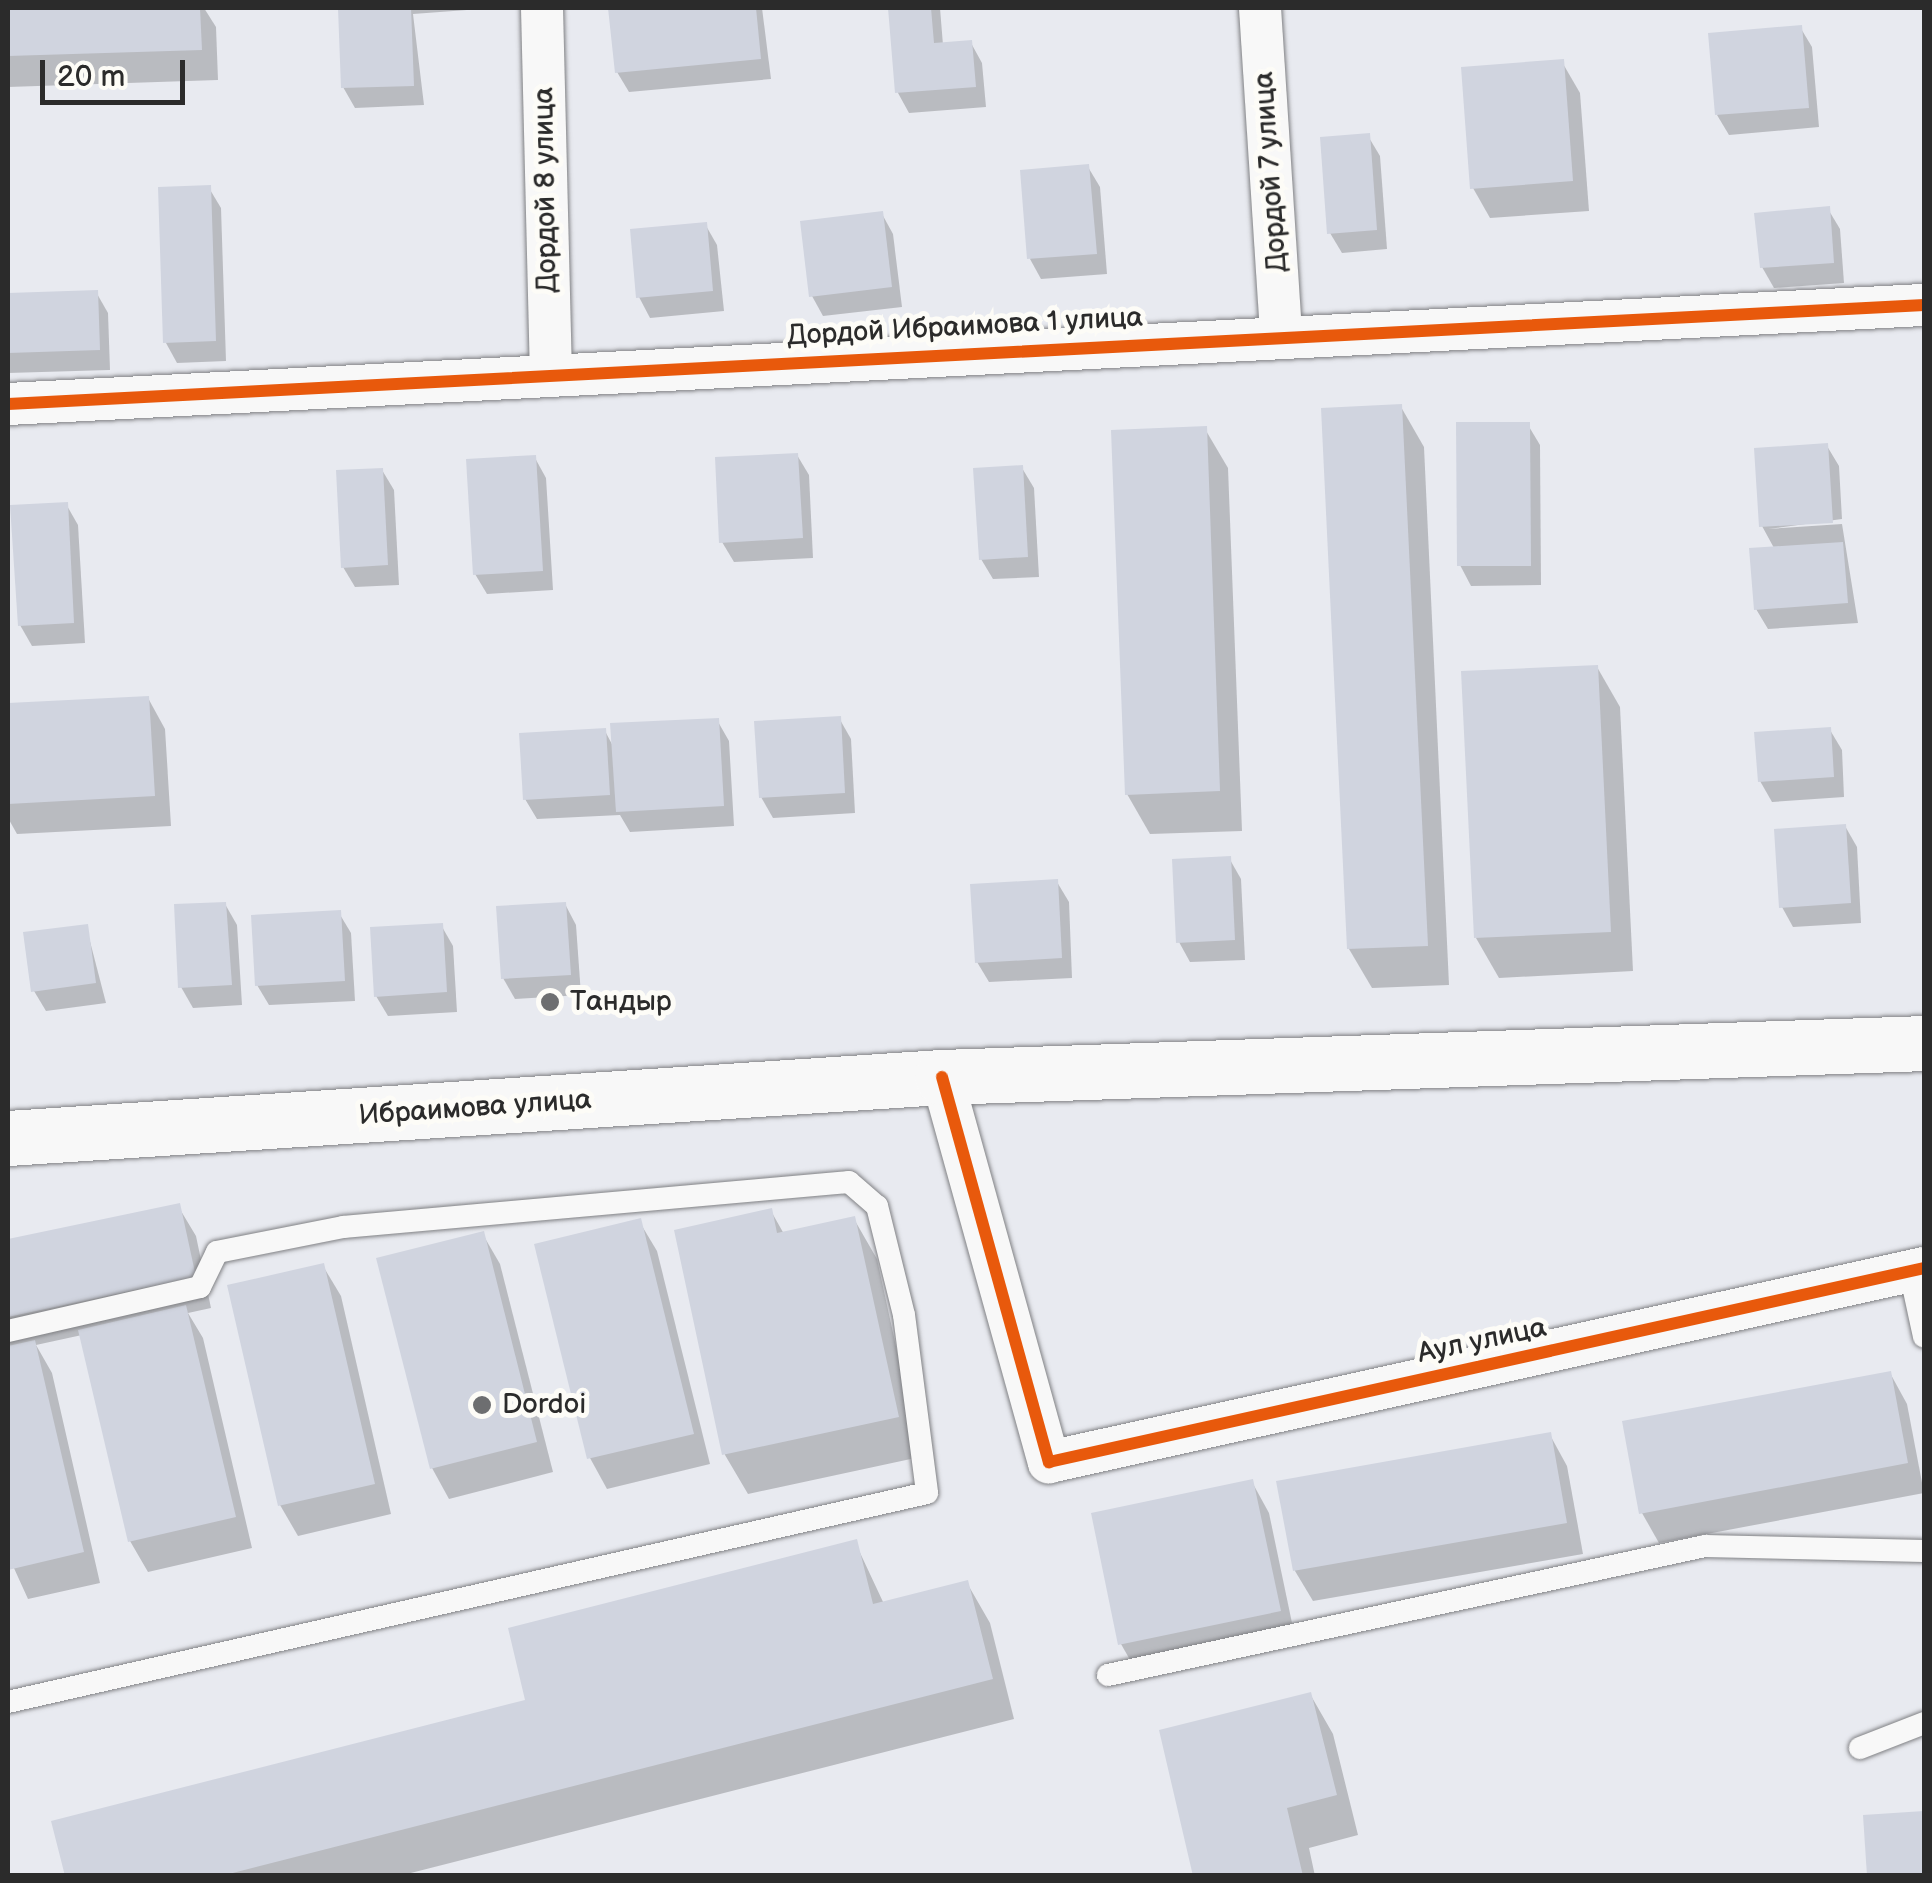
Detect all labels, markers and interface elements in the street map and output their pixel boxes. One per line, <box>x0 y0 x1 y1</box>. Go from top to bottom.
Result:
scale bar <box>45 40 190 102</box>
text: 20 m <box>57 59 125 95</box>
street label: Дордой 7 улица <box>1247 69 1295 275</box>
street label: Дордой 8 улица <box>527 87 565 293</box>
street label: Дордой Ибраимова 1 улица <box>786 301 1144 353</box>
place label: Тандыр <box>570 985 672 1019</box>
marker: Тандыр <box>539 991 561 1013</box>
street label: Ибраимова улица <box>357 1083 593 1133</box>
street label: Аул улица <box>1415 1311 1549 1371</box>
place label: Dordoi <box>502 1388 586 1422</box>
marker: Dordoi <box>471 1394 493 1416</box>

